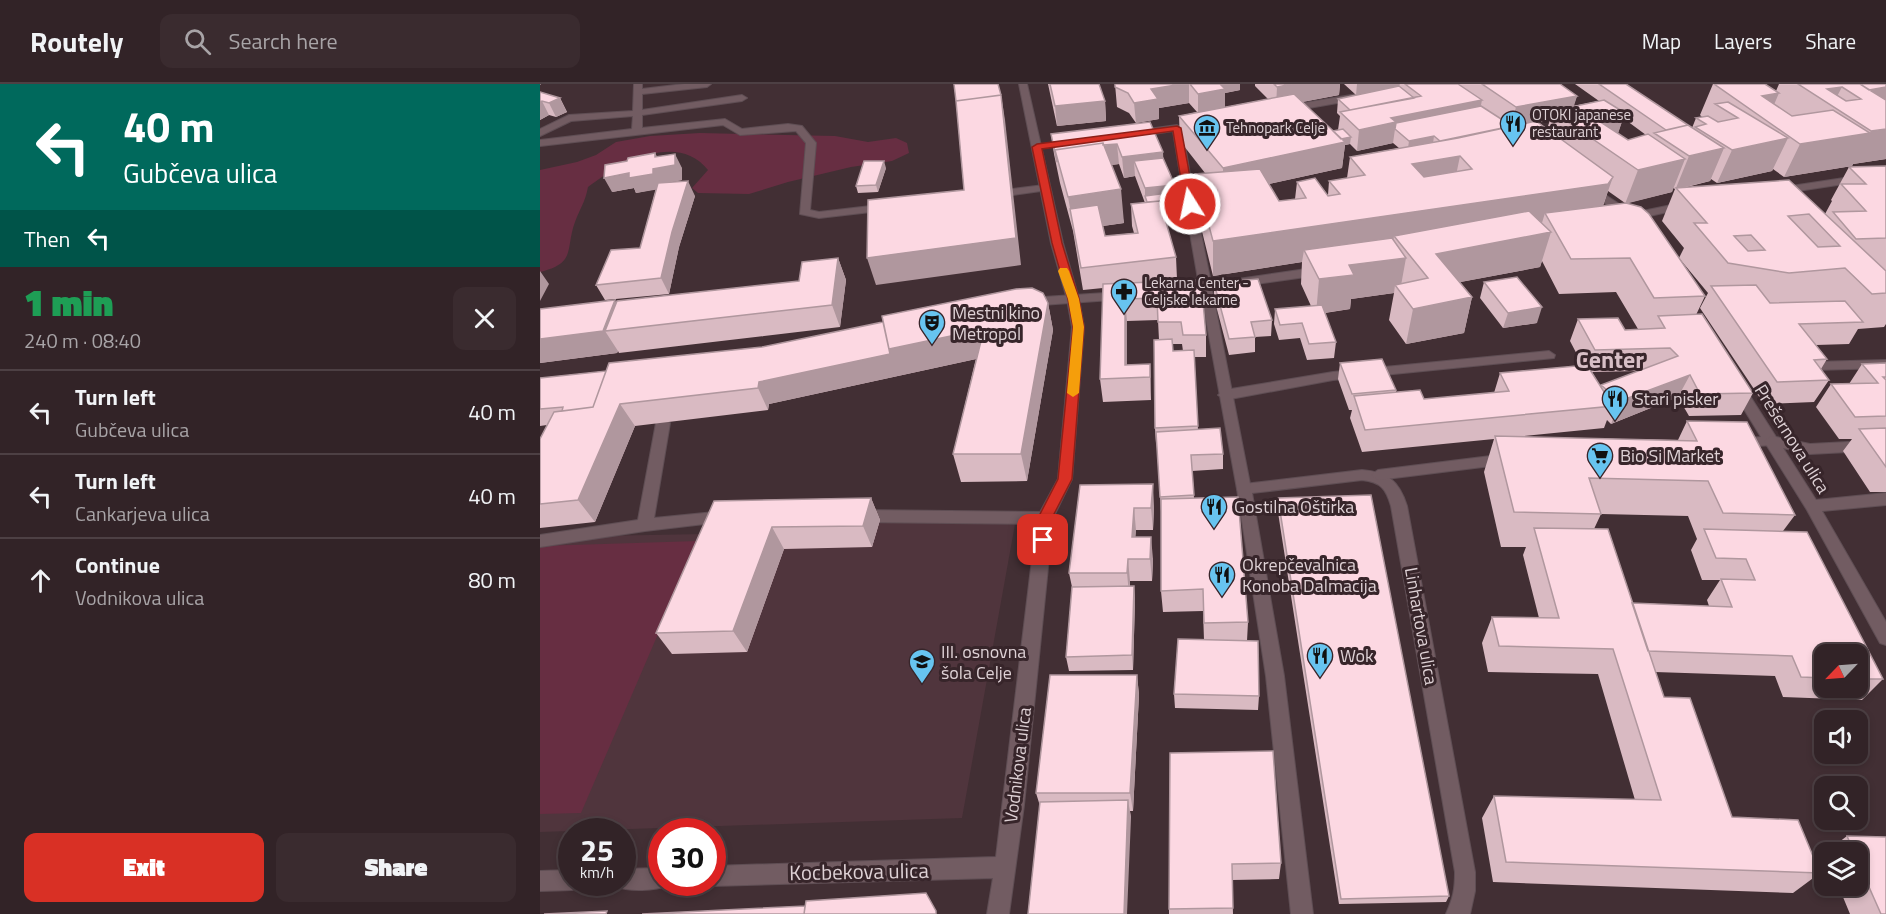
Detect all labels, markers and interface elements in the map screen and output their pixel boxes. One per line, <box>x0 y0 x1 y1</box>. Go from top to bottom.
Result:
search box <box>160 14 580 68</box>
text: Routely <box>30 20 124 63</box>
text: Search here <box>229 24 338 58</box>
icon: search <box>181 25 214 58</box>
text: Map <box>1642 25 1681 57</box>
text: Layers <box>1714 25 1772 57</box>
text: Share <box>1805 25 1856 57</box>
text: 40 m <box>123 94 215 158</box>
place label: OTOKI japanese restaurant <box>1532 103 1631 143</box>
icon: left <box>24 108 102 186</box>
restaurant icon: OTOKI japanese restaurant <box>1498 109 1528 147</box>
museum icon: Tehnopark Celje <box>1192 113 1222 151</box>
place label: Tehnopark Celje <box>1226 116 1325 139</box>
text: Gubčeva ulica <box>123 152 277 193</box>
position arrow <box>1158 172 1222 236</box>
text: Then <box>24 222 70 256</box>
icon: left <box>82 222 115 255</box>
place label: Lekarna Center - Celjske lekarne <box>1144 271 1249 311</box>
text: 1 min <box>24 275 113 330</box>
pharmacy icon: Lekarna Center - Celjske lekarne <box>1109 277 1139 315</box>
button: close <box>453 287 516 350</box>
place label: Mestni kino Metropol <box>952 299 1040 347</box>
theatre icon: Mestni kino Metropol <box>917 308 947 346</box>
text: 240 m · 08:40 <box>24 325 141 356</box>
district label: Center <box>1576 341 1644 377</box>
street label: Prešernova ulica <box>1748 379 1837 499</box>
text: Turn left <box>75 380 156 414</box>
restaurant icon: Stari pisker <box>1600 384 1630 422</box>
place label: Stari pisker <box>1634 385 1719 412</box>
text: 40 m <box>468 395 516 429</box>
icon: left <box>24 396 57 429</box>
text: Gubčeva ulica <box>75 414 189 445</box>
supermarket icon: Bio Si Market <box>1585 441 1615 479</box>
place label: Bio Si Market <box>1620 442 1721 469</box>
text: Turn left <box>75 464 156 498</box>
text: 40 m <box>468 479 516 513</box>
icon: left <box>24 480 57 513</box>
restaurant icon: Gostilna Oštirka <box>1199 492 1229 530</box>
place label: Gostilna Oštirka <box>1234 493 1354 520</box>
text: Cankarjeva ulica <box>75 498 210 529</box>
pin <box>1017 514 1068 565</box>
icon: arrive <box>1026 523 1059 556</box>
text: Continue <box>75 548 160 582</box>
place label: Okrepčevalnica Konoba Dalmacija <box>1242 551 1377 599</box>
restaurant icon: Okrepčevalnica Konoba Dalmacija <box>1207 560 1237 598</box>
text: 80 m <box>468 563 516 597</box>
icon: ahead <box>24 564 57 597</box>
street label: Linhartova ulica <box>1398 565 1445 687</box>
text: Vodnikova ulica <box>75 582 204 613</box>
place label: III. osnovna šola Celje <box>941 638 1026 686</box>
restaurant icon: Wok <box>1305 641 1335 679</box>
place label: Wok <box>1340 642 1374 669</box>
north arrow <box>1814 644 1868 698</box>
map controls <box>1814 644 1868 896</box>
school or university icon: III. osnovna šola Celje <box>907 647 937 685</box>
street label: Vodnikova ulica <box>997 706 1038 824</box>
button: sound <box>1814 710 1868 764</box>
button: search <box>1814 776 1868 830</box>
speed limit sign: 30 <box>648 818 726 896</box>
text: 25 <box>580 827 614 873</box>
button: Exit <box>24 833 264 902</box>
button: Share <box>276 833 516 902</box>
button: layers <box>1814 842 1868 896</box>
street label: Kocbekova ulica <box>789 854 930 888</box>
text: km/h <box>580 861 614 884</box>

